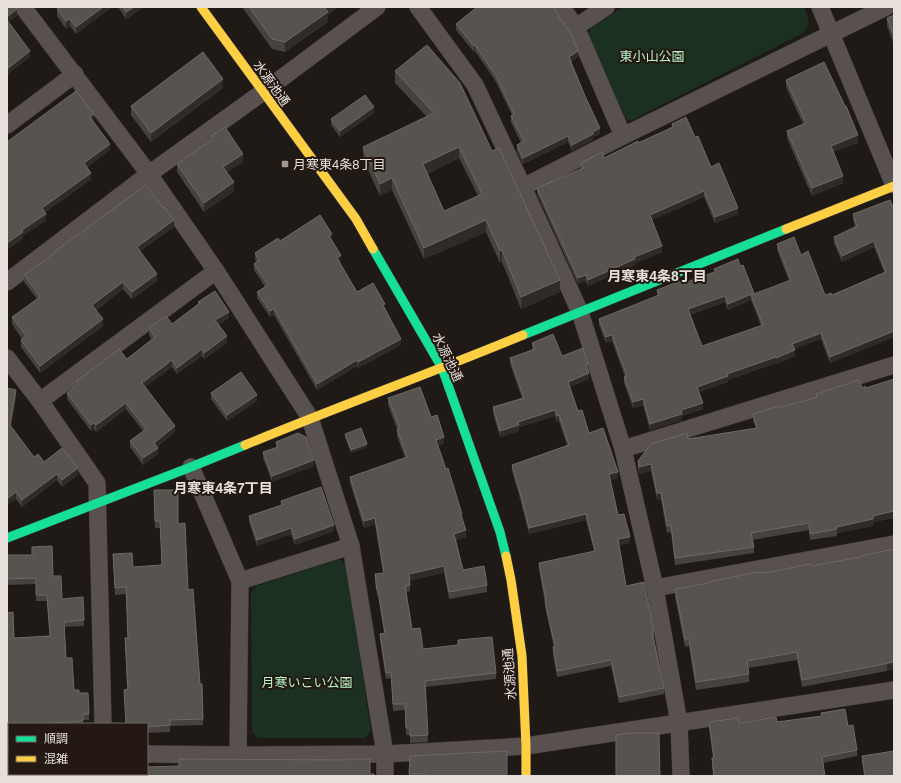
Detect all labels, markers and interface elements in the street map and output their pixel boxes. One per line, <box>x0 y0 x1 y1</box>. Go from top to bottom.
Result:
park label: 東小山公園 <box>619 49 685 64</box>
street label: 水源池通 <box>250 58 293 109</box>
place label: 月寒東4条8丁目 <box>293 157 385 172</box>
marker: 月寒東4条8丁目 <box>280 159 290 169</box>
district label: 月寒東4条8丁目 <box>607 268 707 284</box>
street label: 水源池通 <box>429 331 466 384</box>
district label: 月寒東4条7丁目 <box>173 480 273 496</box>
street label: 水源池通 <box>500 647 519 700</box>
park label: 月寒いこい公園 <box>261 675 353 690</box>
legend <box>8 723 148 775</box>
text: 順調 <box>44 732 68 746</box>
text: 混雑 <box>44 752 68 766</box>

